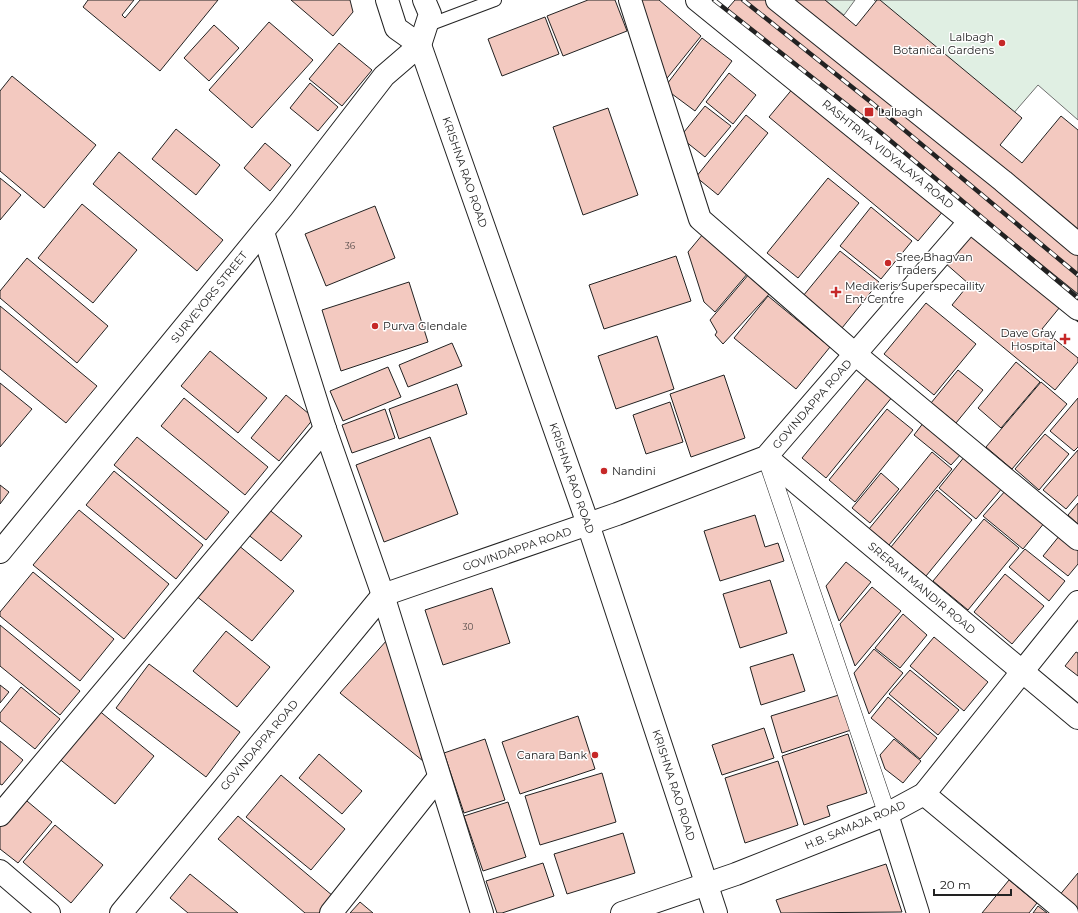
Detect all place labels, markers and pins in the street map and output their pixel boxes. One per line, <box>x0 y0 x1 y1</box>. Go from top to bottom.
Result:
place label: Lalbagh Botanical Gardens <box>893 30 995 57</box>
marker: Lalbagh Botanical Gardens <box>997 38 1007 48</box>
place label: Lalbagh <box>878 105 923 119</box>
marker: Lalbagh <box>863 106 875 118</box>
place label: Sree Bhagvan Traders <box>896 250 973 277</box>
marker: Sree Bhagvan Traders <box>883 258 893 268</box>
place label: Medikeris Superspecaility Ent Centre <box>845 279 985 306</box>
marker: Medikeris Superspecaility Ent Centre <box>830 286 842 298</box>
place label: Purva Glendale <box>383 319 467 333</box>
marker: Purva Glendale <box>370 321 380 331</box>
place label: Dave Gray Hospital <box>1001 326 1056 353</box>
marker: Dave Gray Hospital <box>1059 333 1071 345</box>
place label: Nandini <box>612 464 656 478</box>
marker: Nandini <box>599 466 609 476</box>
place label: Canara Bank <box>517 748 587 762</box>
marker: Canara Bank <box>590 750 600 760</box>

